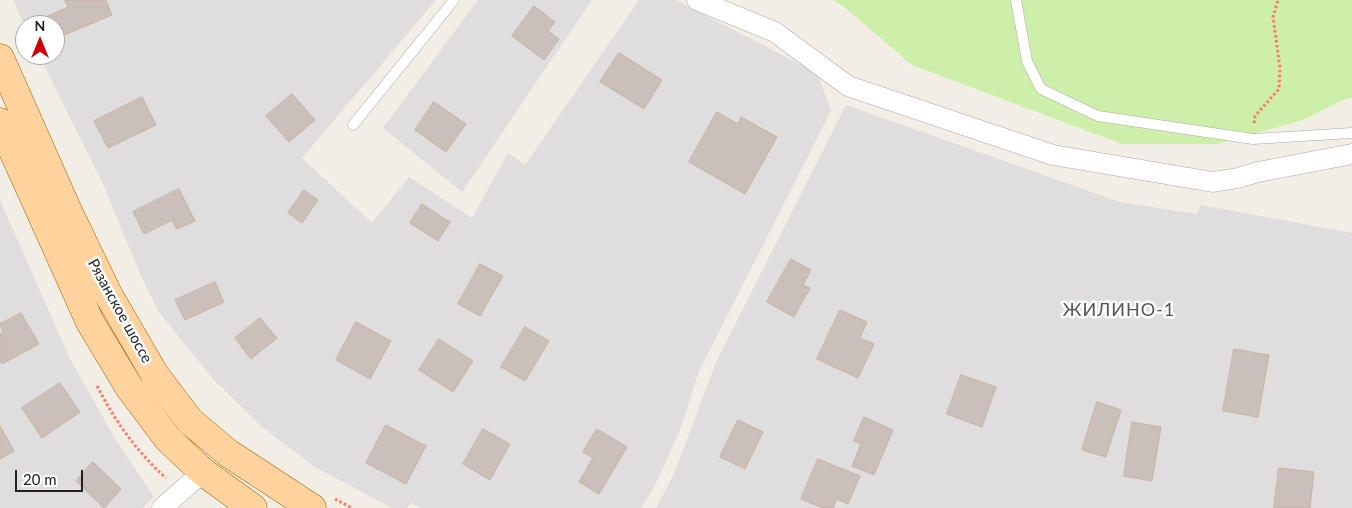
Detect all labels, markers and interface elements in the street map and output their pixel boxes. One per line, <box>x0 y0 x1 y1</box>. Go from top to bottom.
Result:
north arrow <box>15 15 65 65</box>
text: N <box>35 17 45 34</box>
street label: Рязанское шоссе <box>84 256 156 366</box>
district label: ЖИЛИНО-1 <box>1062 299 1176 321</box>
scale bar <box>18 460 85 492</box>
text: 20 m <box>23 470 57 488</box>

